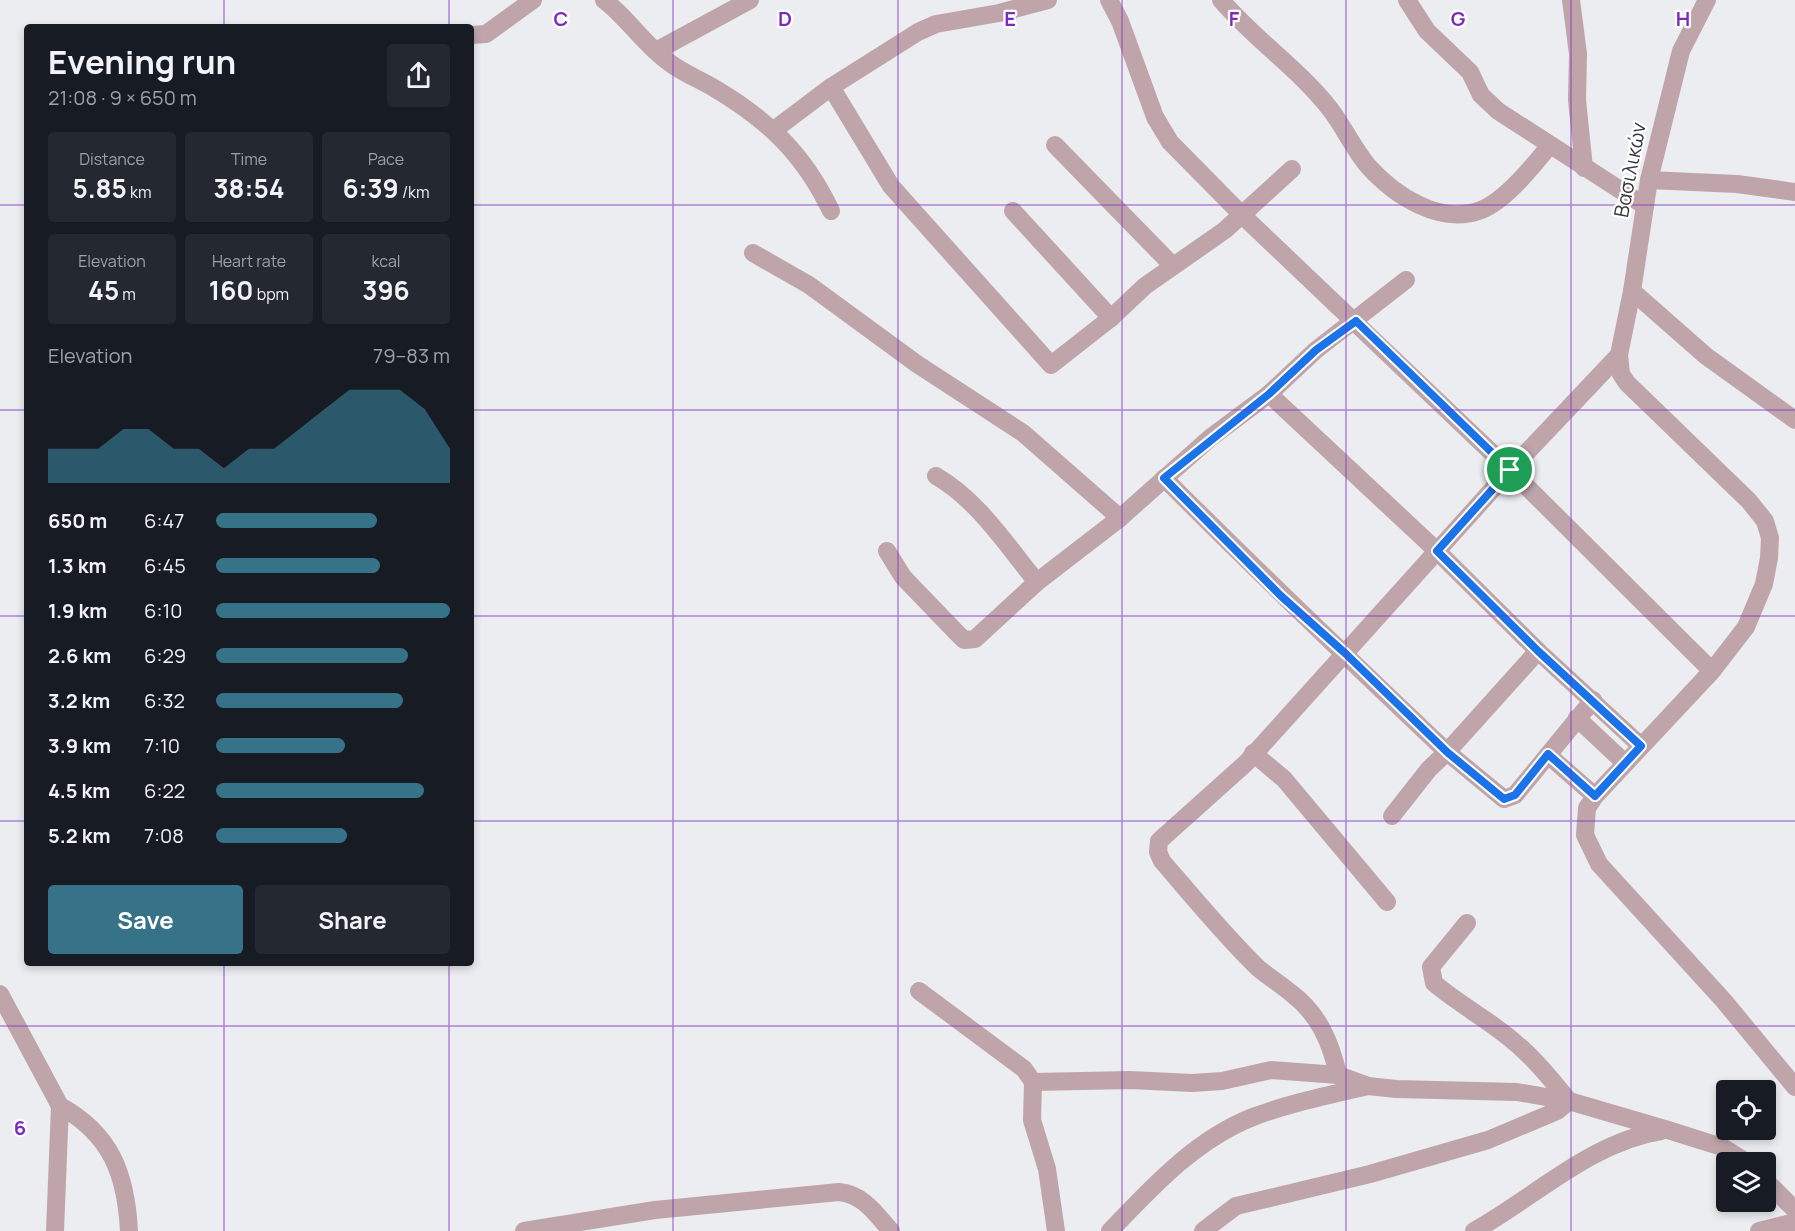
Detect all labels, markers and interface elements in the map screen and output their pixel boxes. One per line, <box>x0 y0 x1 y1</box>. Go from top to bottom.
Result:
text: C <box>554 5 568 32</box>
text: D <box>778 5 792 32</box>
text: E <box>1004 5 1016 32</box>
text: F <box>1229 5 1240 32</box>
text: G <box>1451 5 1466 32</box>
text: H <box>1676 5 1690 32</box>
text: Evening run <box>48 39 236 84</box>
button: share <box>387 44 450 107</box>
text: 21:08 · 9 × 650 m <box>48 84 197 111</box>
street label: Βασιλικών <box>1607 120 1652 220</box>
text: Distance <box>79 148 145 170</box>
text: Time <box>231 148 267 170</box>
text: Pace <box>368 148 404 170</box>
text: 5.85 <box>72 170 127 206</box>
text: 38:54 <box>213 170 285 206</box>
text: 6:39 <box>342 170 399 206</box>
text: km <box>127 181 152 203</box>
text: /km <box>399 181 430 203</box>
text: Elevation <box>78 250 146 272</box>
text: Heart rate <box>212 250 286 272</box>
text: kcal <box>371 250 401 272</box>
text: 45 <box>88 272 119 308</box>
text: 160 <box>209 272 253 308</box>
text: 396 <box>362 272 410 308</box>
text: m <box>119 283 136 305</box>
text: bpm <box>253 283 289 305</box>
text: Elevation <box>48 342 132 369</box>
text: 79–83 m <box>373 342 450 369</box>
pin <box>1484 444 1535 495</box>
icon: arrive <box>1493 453 1526 486</box>
text: 650 m <box>48 507 107 534</box>
text: 6:47 <box>144 507 184 534</box>
text: 1.3 km <box>48 552 106 579</box>
text: 6:45 <box>144 552 186 579</box>
text: 1.9 km <box>48 597 107 624</box>
text: 6:10 <box>144 597 182 624</box>
text: 2.6 km <box>48 642 111 669</box>
text: 6:29 <box>144 642 186 669</box>
text: 3.2 km <box>48 687 110 714</box>
text: 6:32 <box>144 687 185 714</box>
text: 3.9 km <box>48 732 111 759</box>
text: 7:10 <box>144 732 180 759</box>
text: 4.5 km <box>48 777 110 804</box>
text: 6:22 <box>144 777 185 804</box>
text: 5.2 km <box>48 822 110 849</box>
text: 7:08 <box>144 822 184 849</box>
button: Save <box>48 885 243 954</box>
button: Share <box>255 885 450 954</box>
map controls <box>1716 1080 1776 1212</box>
button: locate <box>1716 1080 1776 1140</box>
text: 6 <box>14 1114 26 1141</box>
button: layers <box>1716 1152 1776 1212</box>

